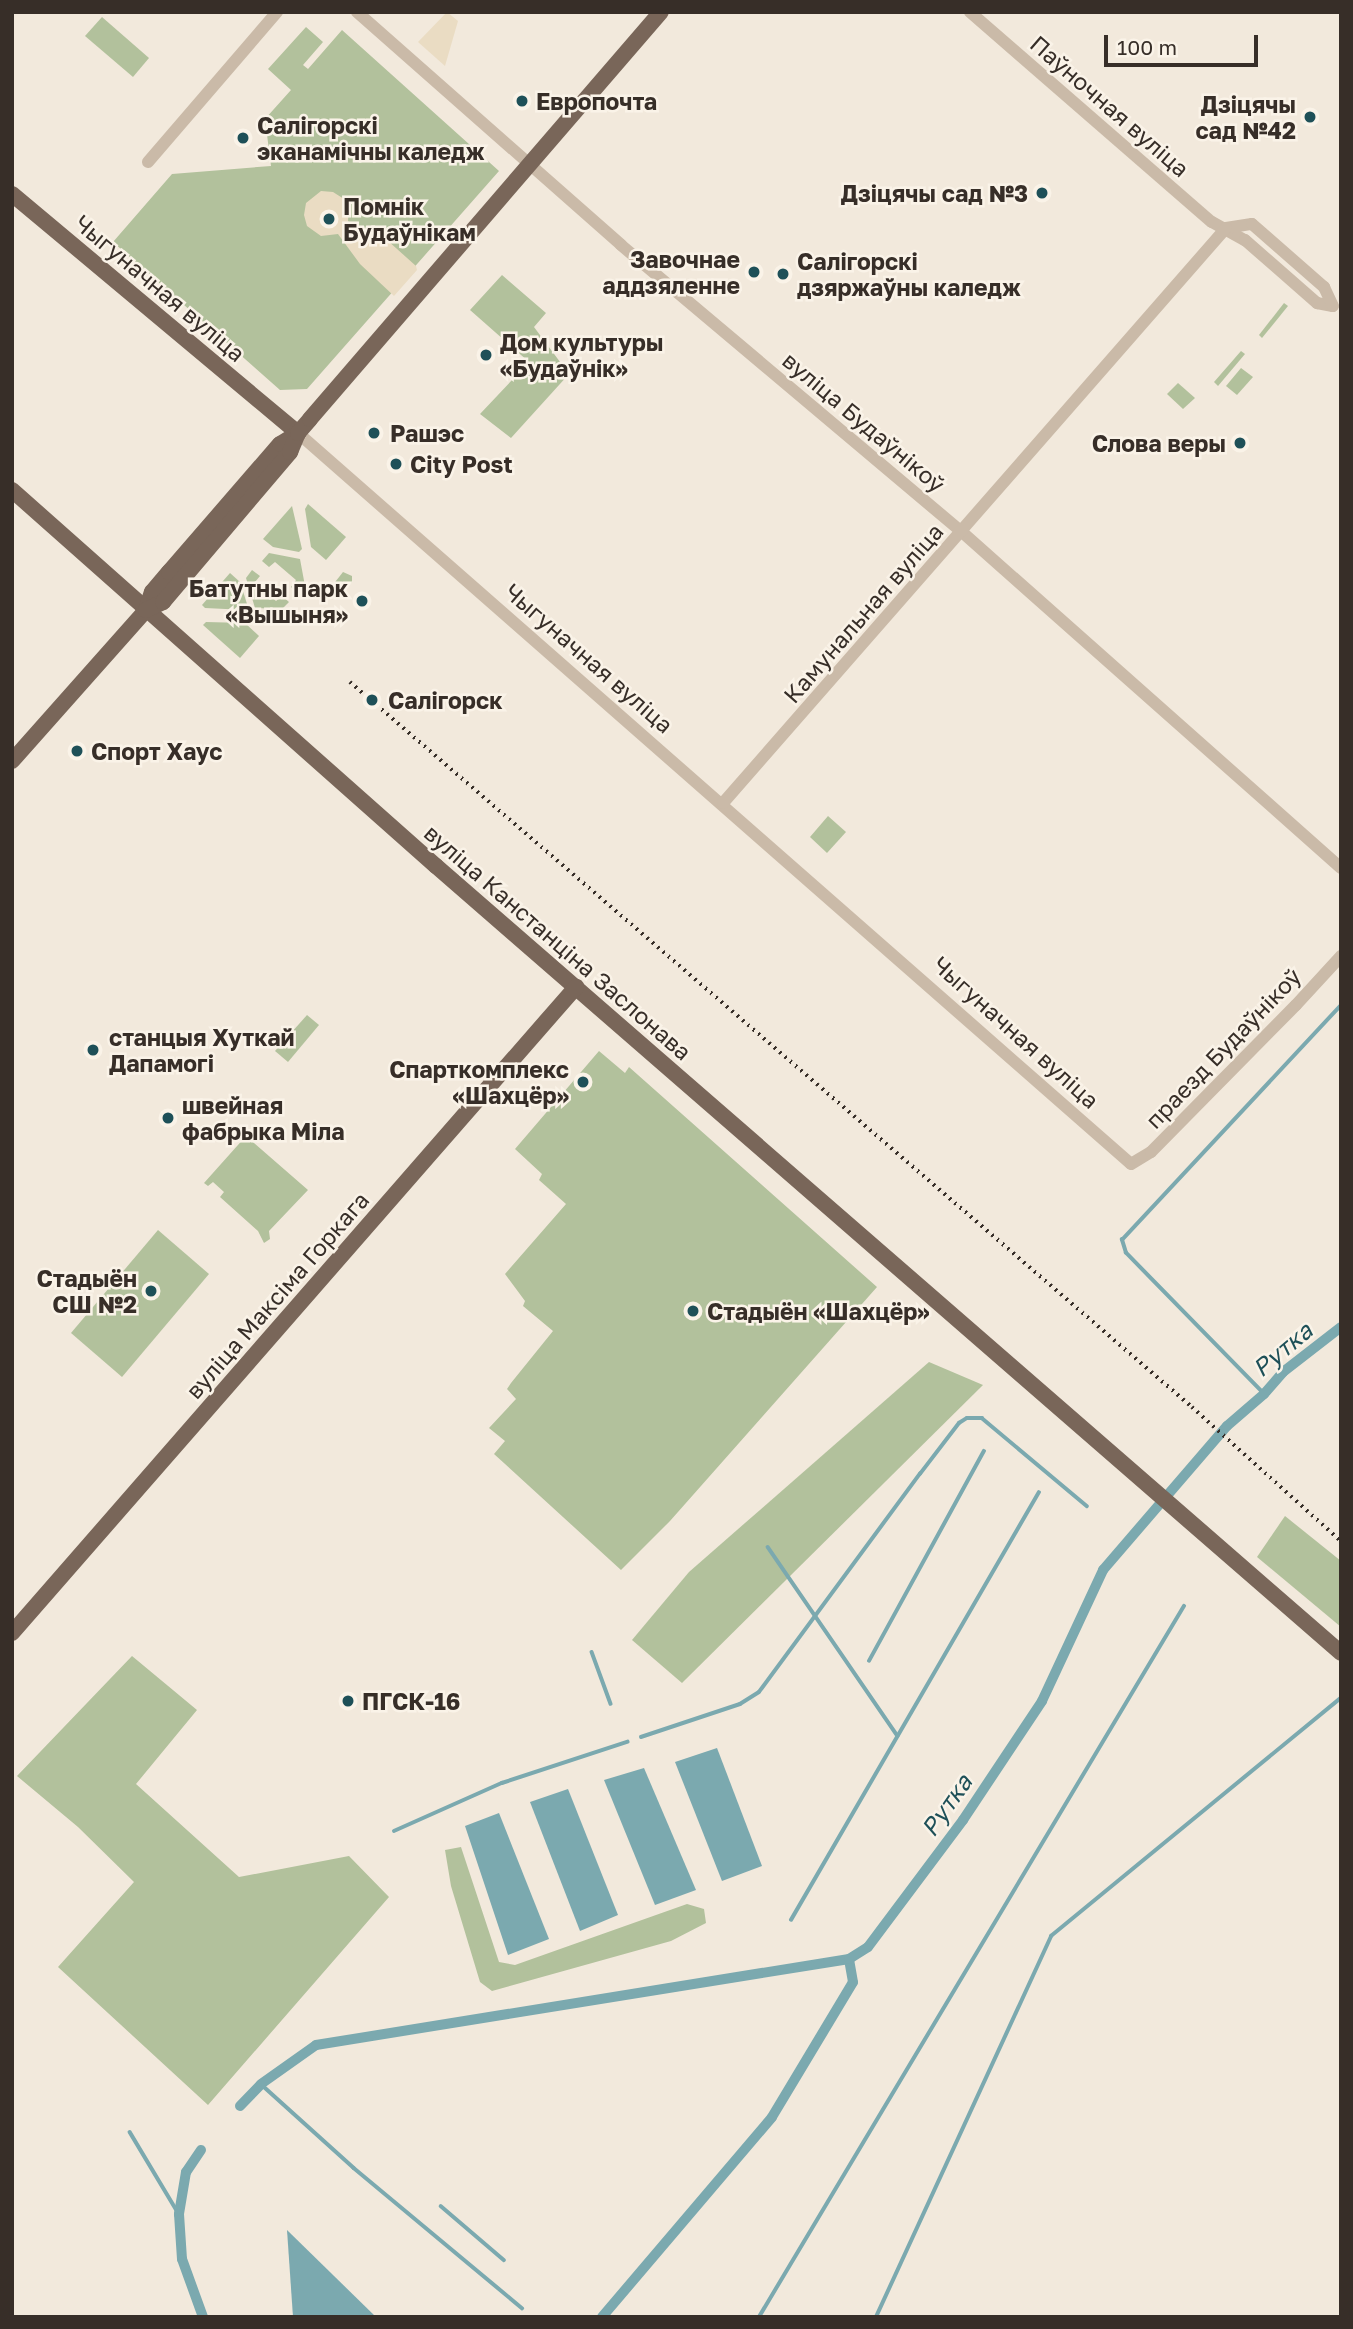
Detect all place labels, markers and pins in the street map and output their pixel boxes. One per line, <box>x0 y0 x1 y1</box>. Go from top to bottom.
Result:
place label: Европочта <box>536 87 657 115</box>
place label: Дзіцячы сад №42 <box>1195 90 1296 144</box>
marker: Европочта <box>514 93 530 109</box>
marker: Дзіцячы сад №42 <box>1302 109 1318 125</box>
place label: Салігорскі эканамічны каледж <box>257 111 484 165</box>
marker: Салігорскі эканамічны каледж <box>235 130 251 146</box>
place label: Дзіцячы сад №3 <box>841 179 1028 207</box>
marker: Дзіцячы сад №3 <box>1034 185 1050 201</box>
place label: Помнік Будаўнікам <box>343 192 476 246</box>
marker: Помнік Будаўнікам <box>321 211 337 227</box>
place label: Завочнае аддзяленне <box>602 245 740 299</box>
place label: Салігорскі дзяржаўны каледж <box>797 247 1021 301</box>
marker: Завочнае аддзяленне <box>746 264 762 280</box>
marker: Салігорскі дзяржаўны каледж <box>775 266 791 282</box>
place label: Дом культуры «Будаўнік» <box>500 328 663 382</box>
marker: Дом культуры «Будаўнік» <box>478 347 494 363</box>
place label: Рашэс <box>390 419 464 447</box>
marker: Рашэс <box>364 423 384 443</box>
place label: Слова веры <box>1092 429 1226 457</box>
marker: Слова веры <box>1232 435 1248 451</box>
place label: City Post <box>410 450 513 478</box>
marker: City Post <box>388 456 404 472</box>
place label: Батутны парк «Вышыня» <box>189 574 348 628</box>
marker: Батутны парк «Вышыня» <box>354 593 370 609</box>
place label: Салігорск <box>388 686 503 714</box>
marker: Салігорск <box>362 690 382 710</box>
place label: Спорт Хаус <box>91 737 222 765</box>
marker: Спорт Хаус <box>69 743 85 759</box>
place label: станцыя Хуткай Дапамогі <box>109 1023 295 1077</box>
marker: станцыя Хуткай Дапамогі <box>83 1040 103 1060</box>
place label: Спарткомплекс «Шахцёр» <box>389 1055 569 1109</box>
marker: Спарткомплекс «Шахцёр» <box>575 1074 591 1090</box>
place label: швейная фабрыка Міла <box>182 1091 345 1145</box>
marker: швейная фабрыка Міла <box>160 1110 176 1126</box>
place label: Стадыён СШ №2 <box>36 1264 137 1318</box>
marker: Стадыён СШ №2 <box>143 1283 159 1299</box>
place label: Стадыён «Шахцёр» <box>707 1297 930 1325</box>
marker: Стадыён «Шахцёр» <box>685 1303 701 1319</box>
place label: ПГСК-16 <box>362 1687 460 1715</box>
marker: ПГСК-16 <box>340 1693 356 1709</box>

